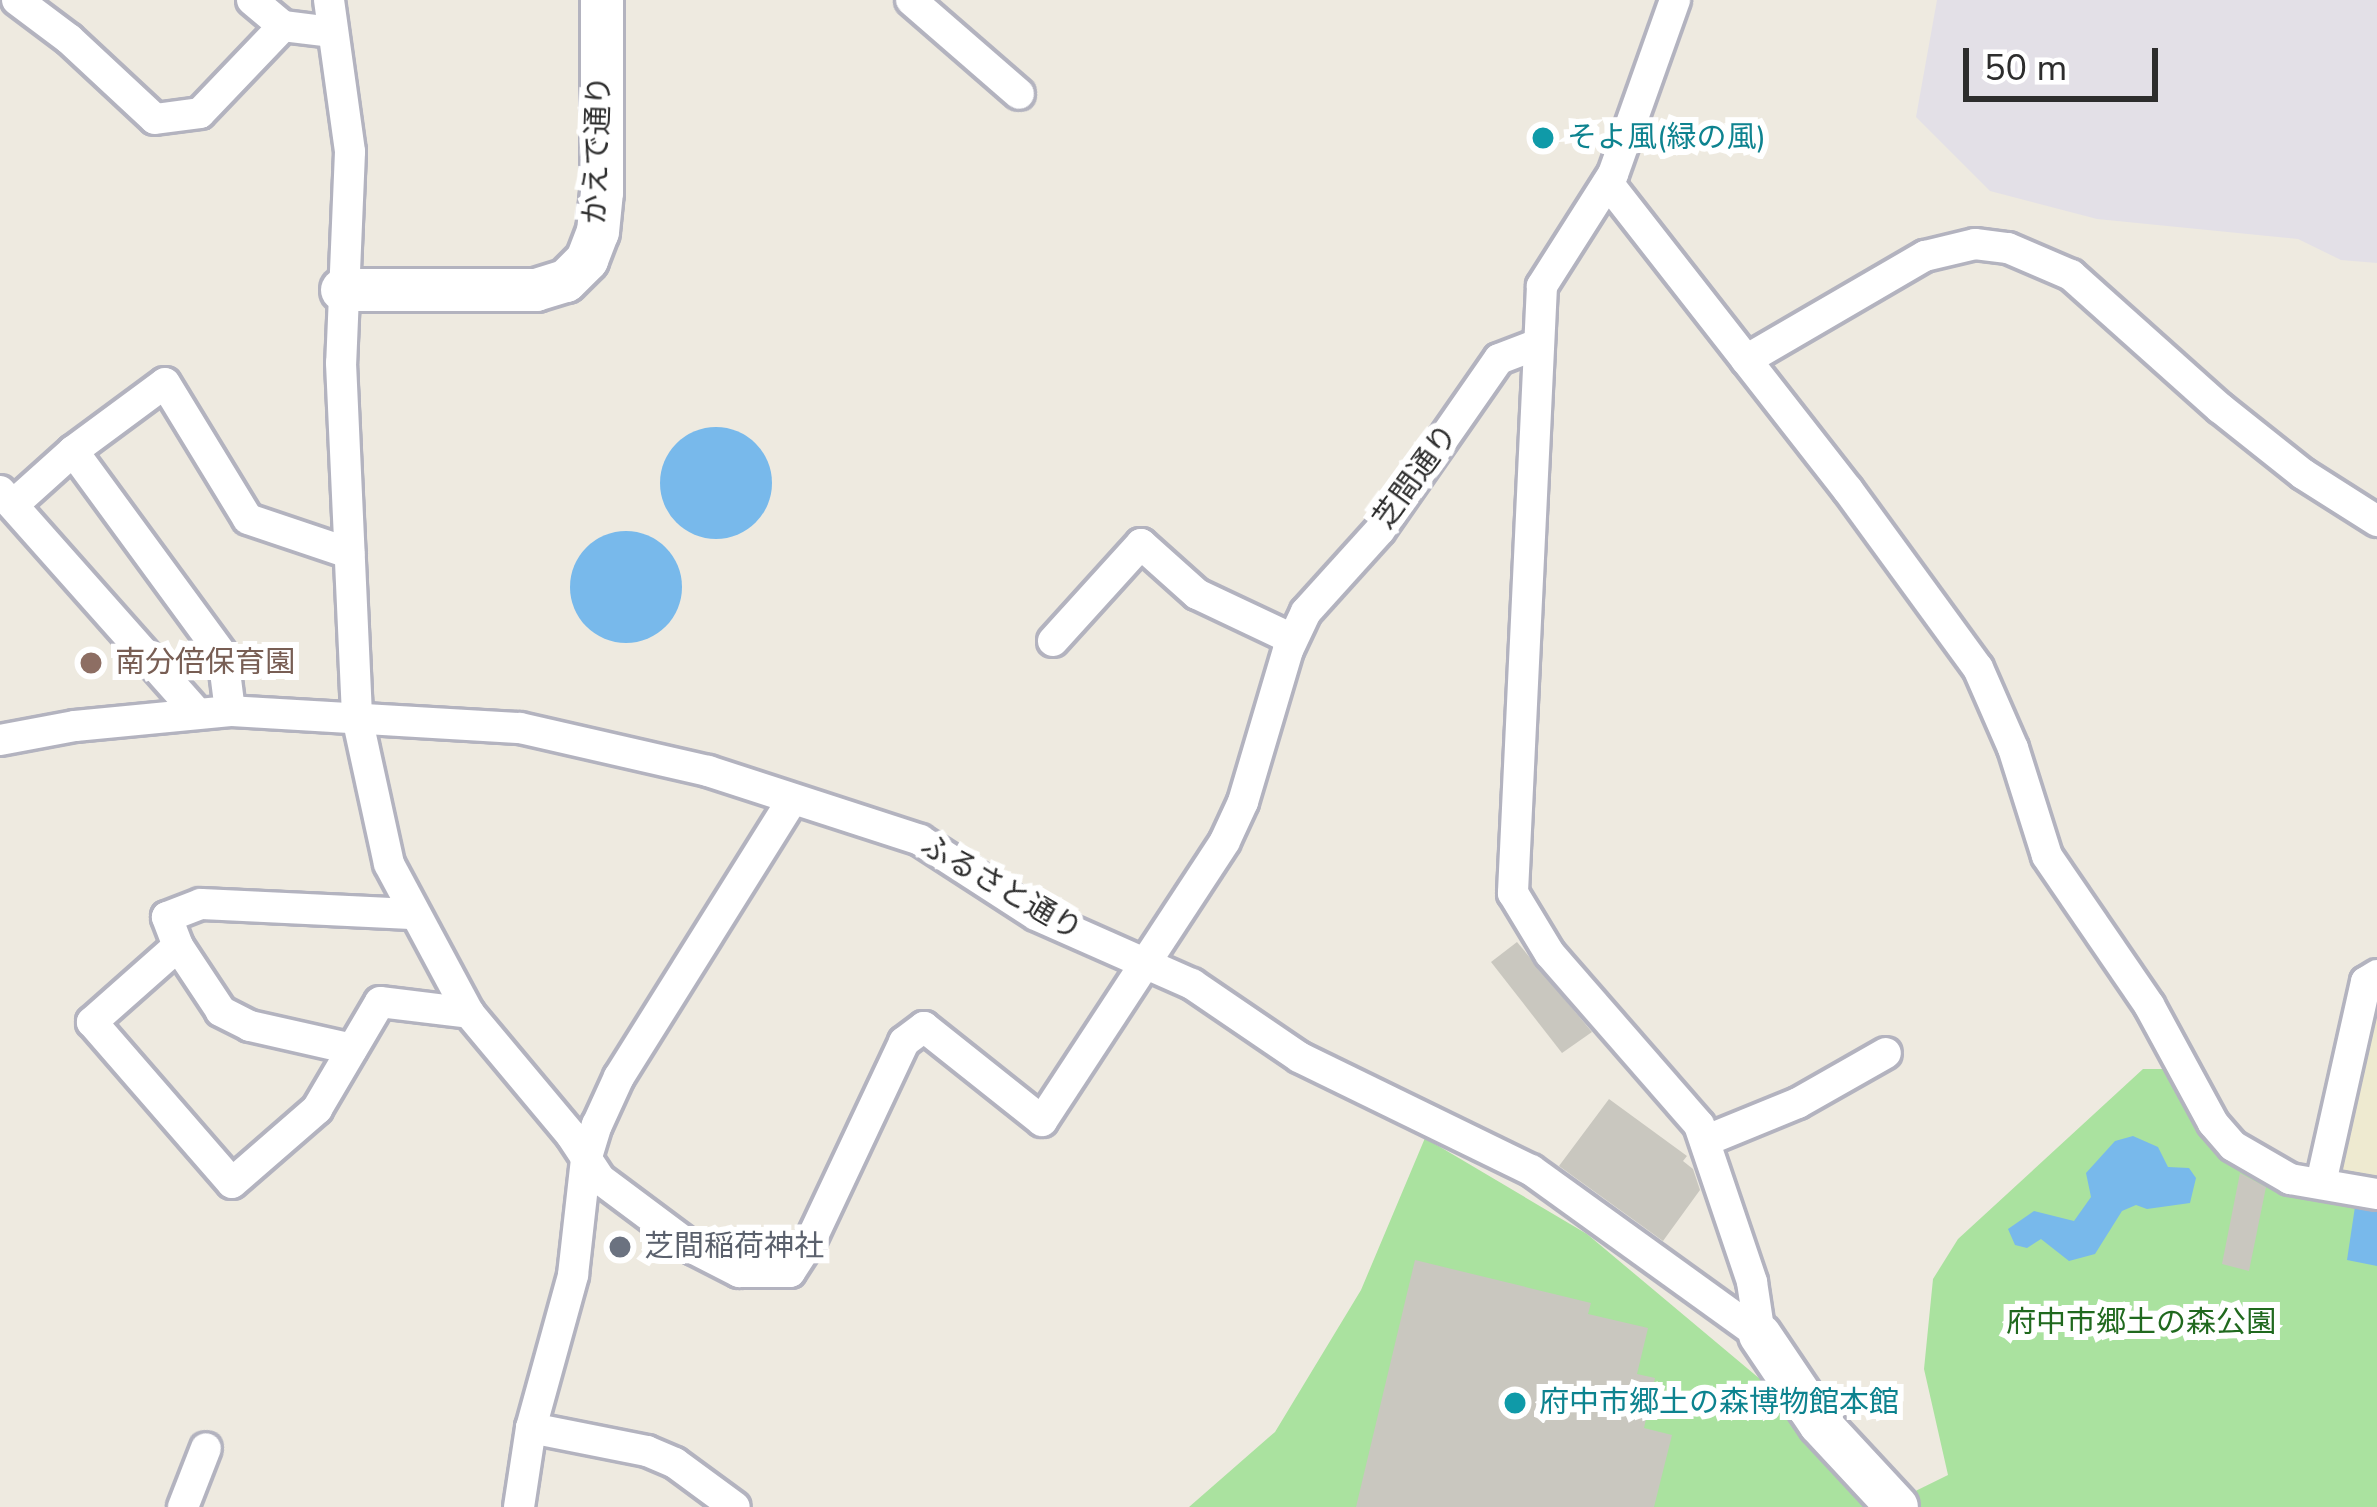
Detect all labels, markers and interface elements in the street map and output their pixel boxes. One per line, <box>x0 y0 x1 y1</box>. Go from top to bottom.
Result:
scale bar <box>1969 24 2164 98</box>
text: 50 m <box>1984 44 2067 93</box>
street label: かえで通り <box>577 74 619 226</box>
place label: そよ風(緑の風) <box>1567 120 1766 156</box>
marker: そよ風(緑の風) <box>1530 125 1556 151</box>
street label: 芝間通り <box>1366 418 1466 536</box>
place label: 南分倍保育園 <box>115 645 295 681</box>
marker: 南分倍保育園 <box>78 650 104 676</box>
street label: ふるさと通り <box>914 827 1088 949</box>
place label: 芝間稲荷神社 <box>644 1229 824 1265</box>
marker: 芝間稲荷神社 <box>607 1234 633 1260</box>
park label: 府中市郷土の森公園 <box>2006 1305 2276 1341</box>
place label: 府中市郷土の森博物館本館 <box>1539 1385 1899 1421</box>
marker: 府中市郷土の森博物館本館 <box>1502 1390 1528 1416</box>

